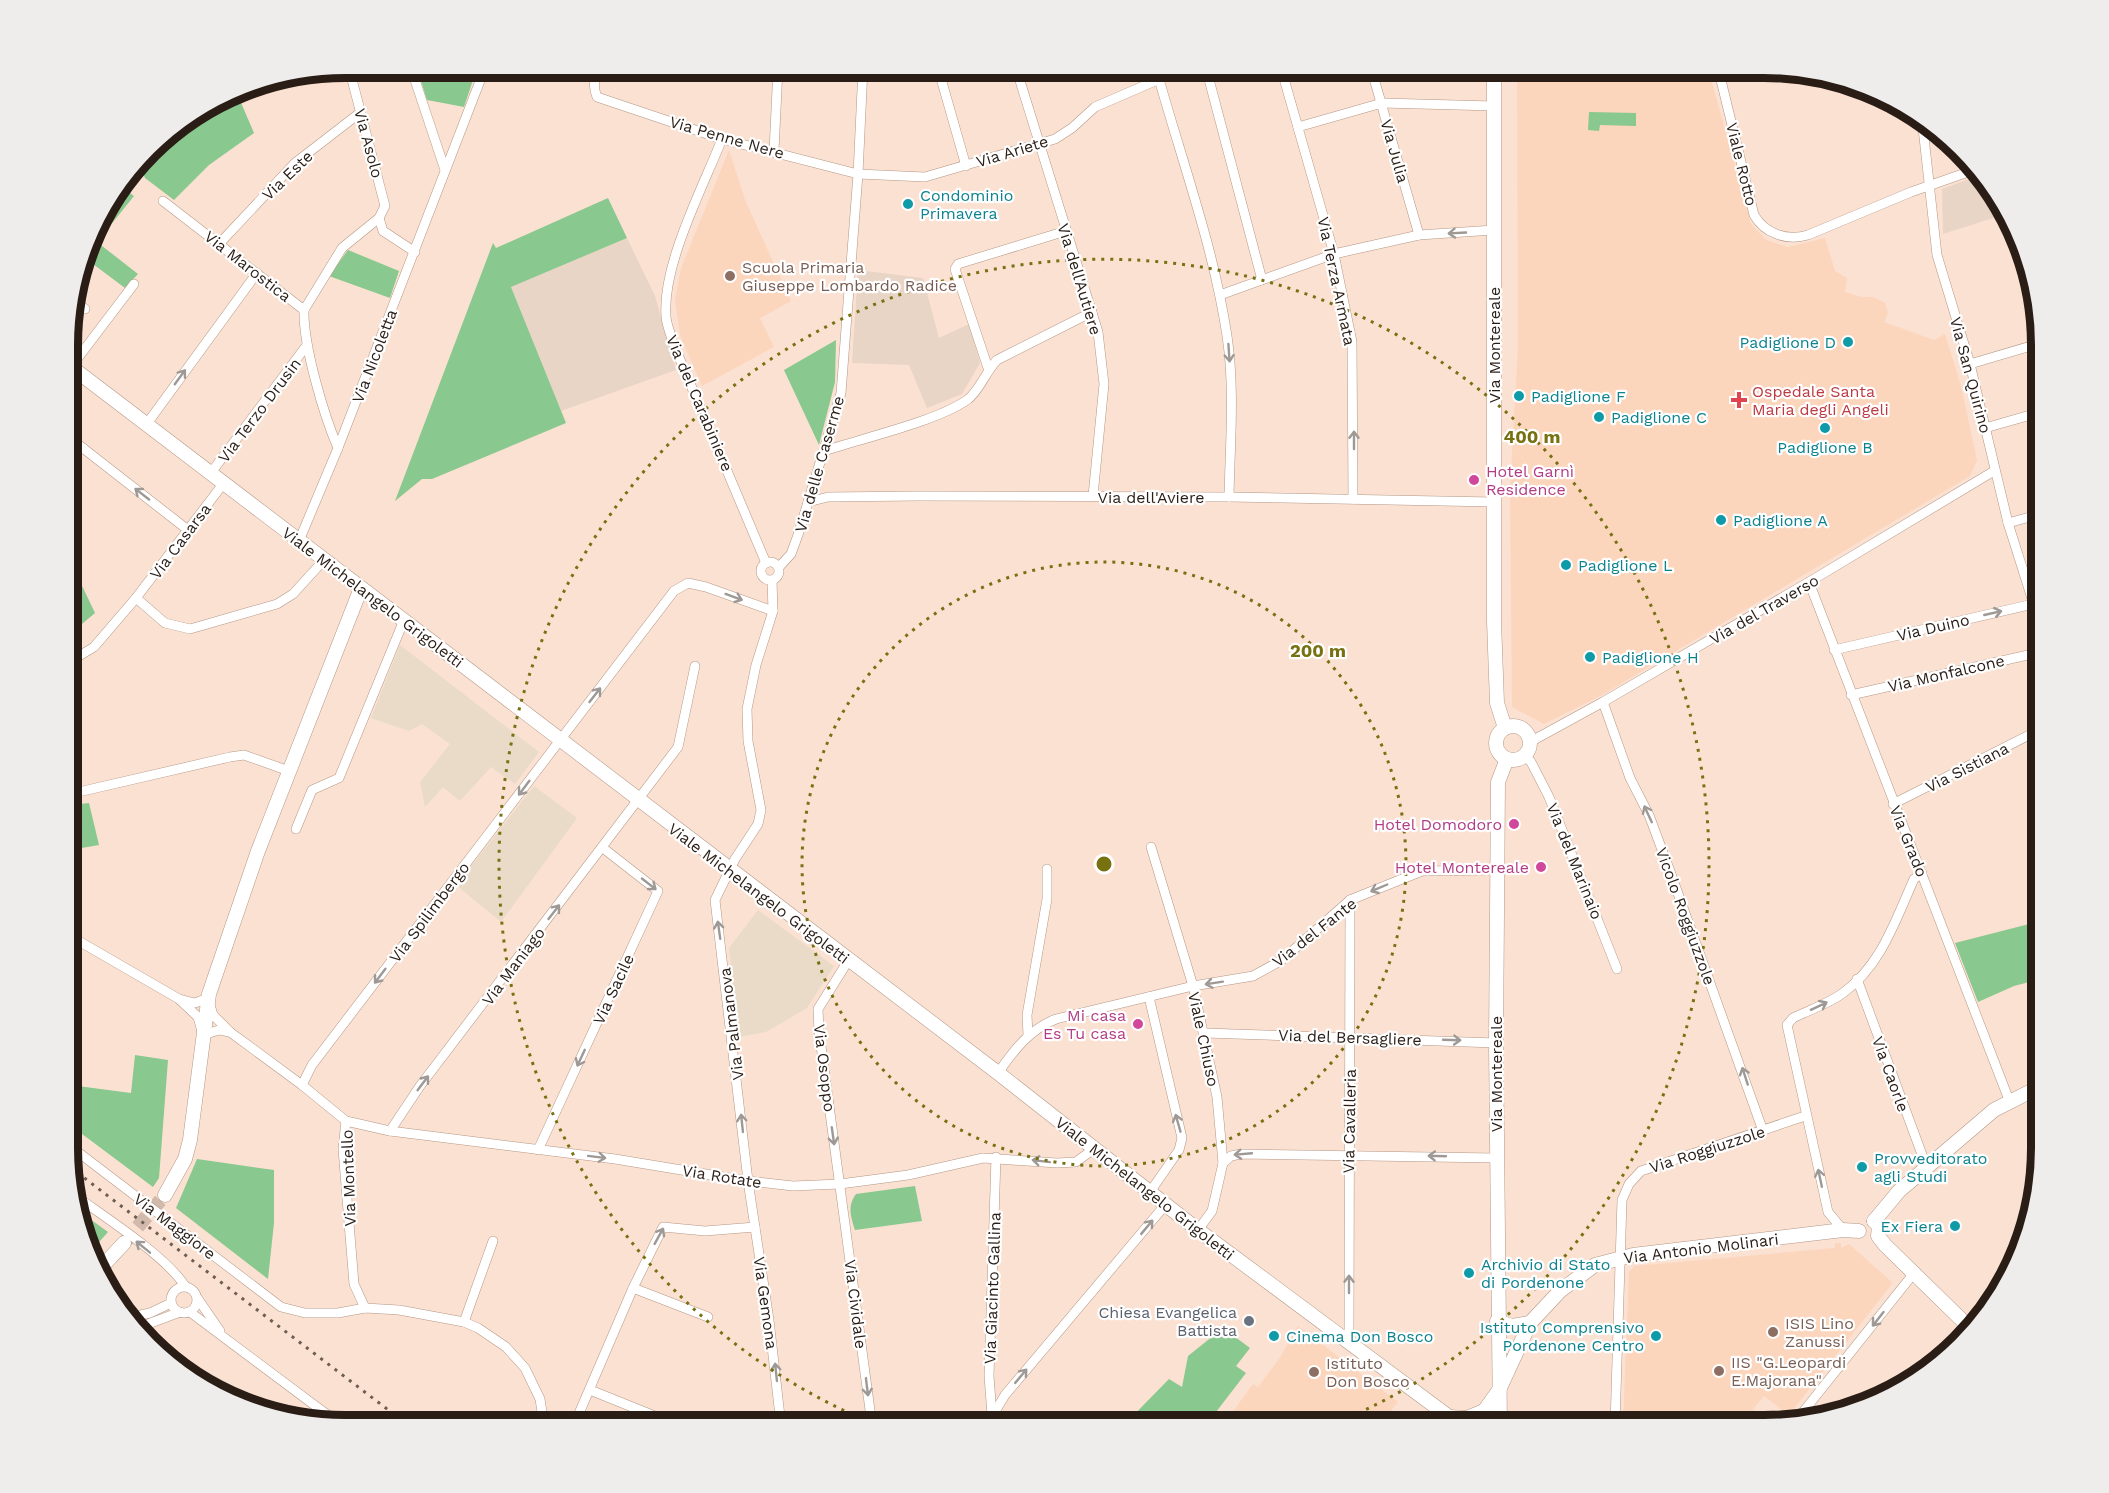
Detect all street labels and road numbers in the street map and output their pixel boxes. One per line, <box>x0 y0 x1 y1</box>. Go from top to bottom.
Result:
street label: Via Asolo <box>350 106 387 180</box>
street label: Via Penne Nere <box>667 112 786 163</box>
street label: Via Julia <box>1376 117 1413 185</box>
street label: Viale Rotto <box>1722 121 1761 208</box>
street label: Via Ariete <box>974 132 1051 171</box>
street label: Via Este <box>258 147 317 204</box>
street label: Via Terza Armata <box>1314 215 1359 347</box>
street label: Via dell'Autiere <box>1054 221 1106 337</box>
street label: Via Marostica <box>201 227 295 306</box>
street label: Via Montereale <box>1485 287 1504 403</box>
street label: Via Nicoletta <box>348 307 401 406</box>
street label: Via San Quirino <box>1946 315 1995 435</box>
street label: Via del Carabiniere <box>662 332 737 474</box>
street label: Via Terzo Drusin <box>214 354 305 466</box>
street label: Via delle Caserme <box>791 394 848 535</box>
street label: Via dell'Aviere <box>1098 488 1204 507</box>
street label: Via Casarsa <box>146 500 215 583</box>
street label: Viale Michelangelo Grigoletti <box>278 523 467 672</box>
street label: Via del Traverso <box>1706 570 1822 648</box>
street label: Via Duino <box>1895 610 1971 645</box>
street label: Via Monfalcone <box>1886 651 2006 696</box>
street label: Via Sistiana <box>1923 738 2012 796</box>
street label: Via del Marinaio <box>1542 800 1607 922</box>
street label: Via Grado <box>1886 803 1931 880</box>
street label: Viale Michelangelo Grigoletti <box>664 819 853 968</box>
street label: Vicolo Roggiuzzole <box>1652 845 1719 988</box>
street label: Via Spilimbergo <box>385 858 473 966</box>
street label: Via del Fante <box>1268 894 1360 971</box>
street label: Via Maniago <box>478 924 549 1009</box>
street label: Via Sacile <box>589 951 638 1027</box>
street label: Via Palmanova <box>715 966 748 1081</box>
street label: Viale Chiuso <box>1184 990 1223 1088</box>
street label: Via Montereale <box>1487 1016 1506 1132</box>
street label: Via Osoppo <box>810 1023 839 1113</box>
street label: Via del Bersagliere <box>1278 1025 1422 1049</box>
street label: Via Caorle <box>1868 1034 1913 1115</box>
street label: Via Cavalleria <box>1339 1069 1360 1173</box>
street label: Viale Michelangelo Grigoletti <box>1051 1113 1238 1264</box>
street label: Via Roggiuzzole <box>1647 1122 1767 1177</box>
street label: Via Montello <box>337 1129 360 1227</box>
street label: Via Rotate <box>681 1161 763 1192</box>
street label: Via Maggiore <box>130 1189 219 1263</box>
street label: Via Giacinto Gallina <box>980 1212 1005 1364</box>
street label: Via Antonio Molinari <box>1622 1230 1780 1267</box>
street label: Via Gemona <box>750 1255 781 1351</box>
street label: Via Cividale <box>841 1258 870 1350</box>

